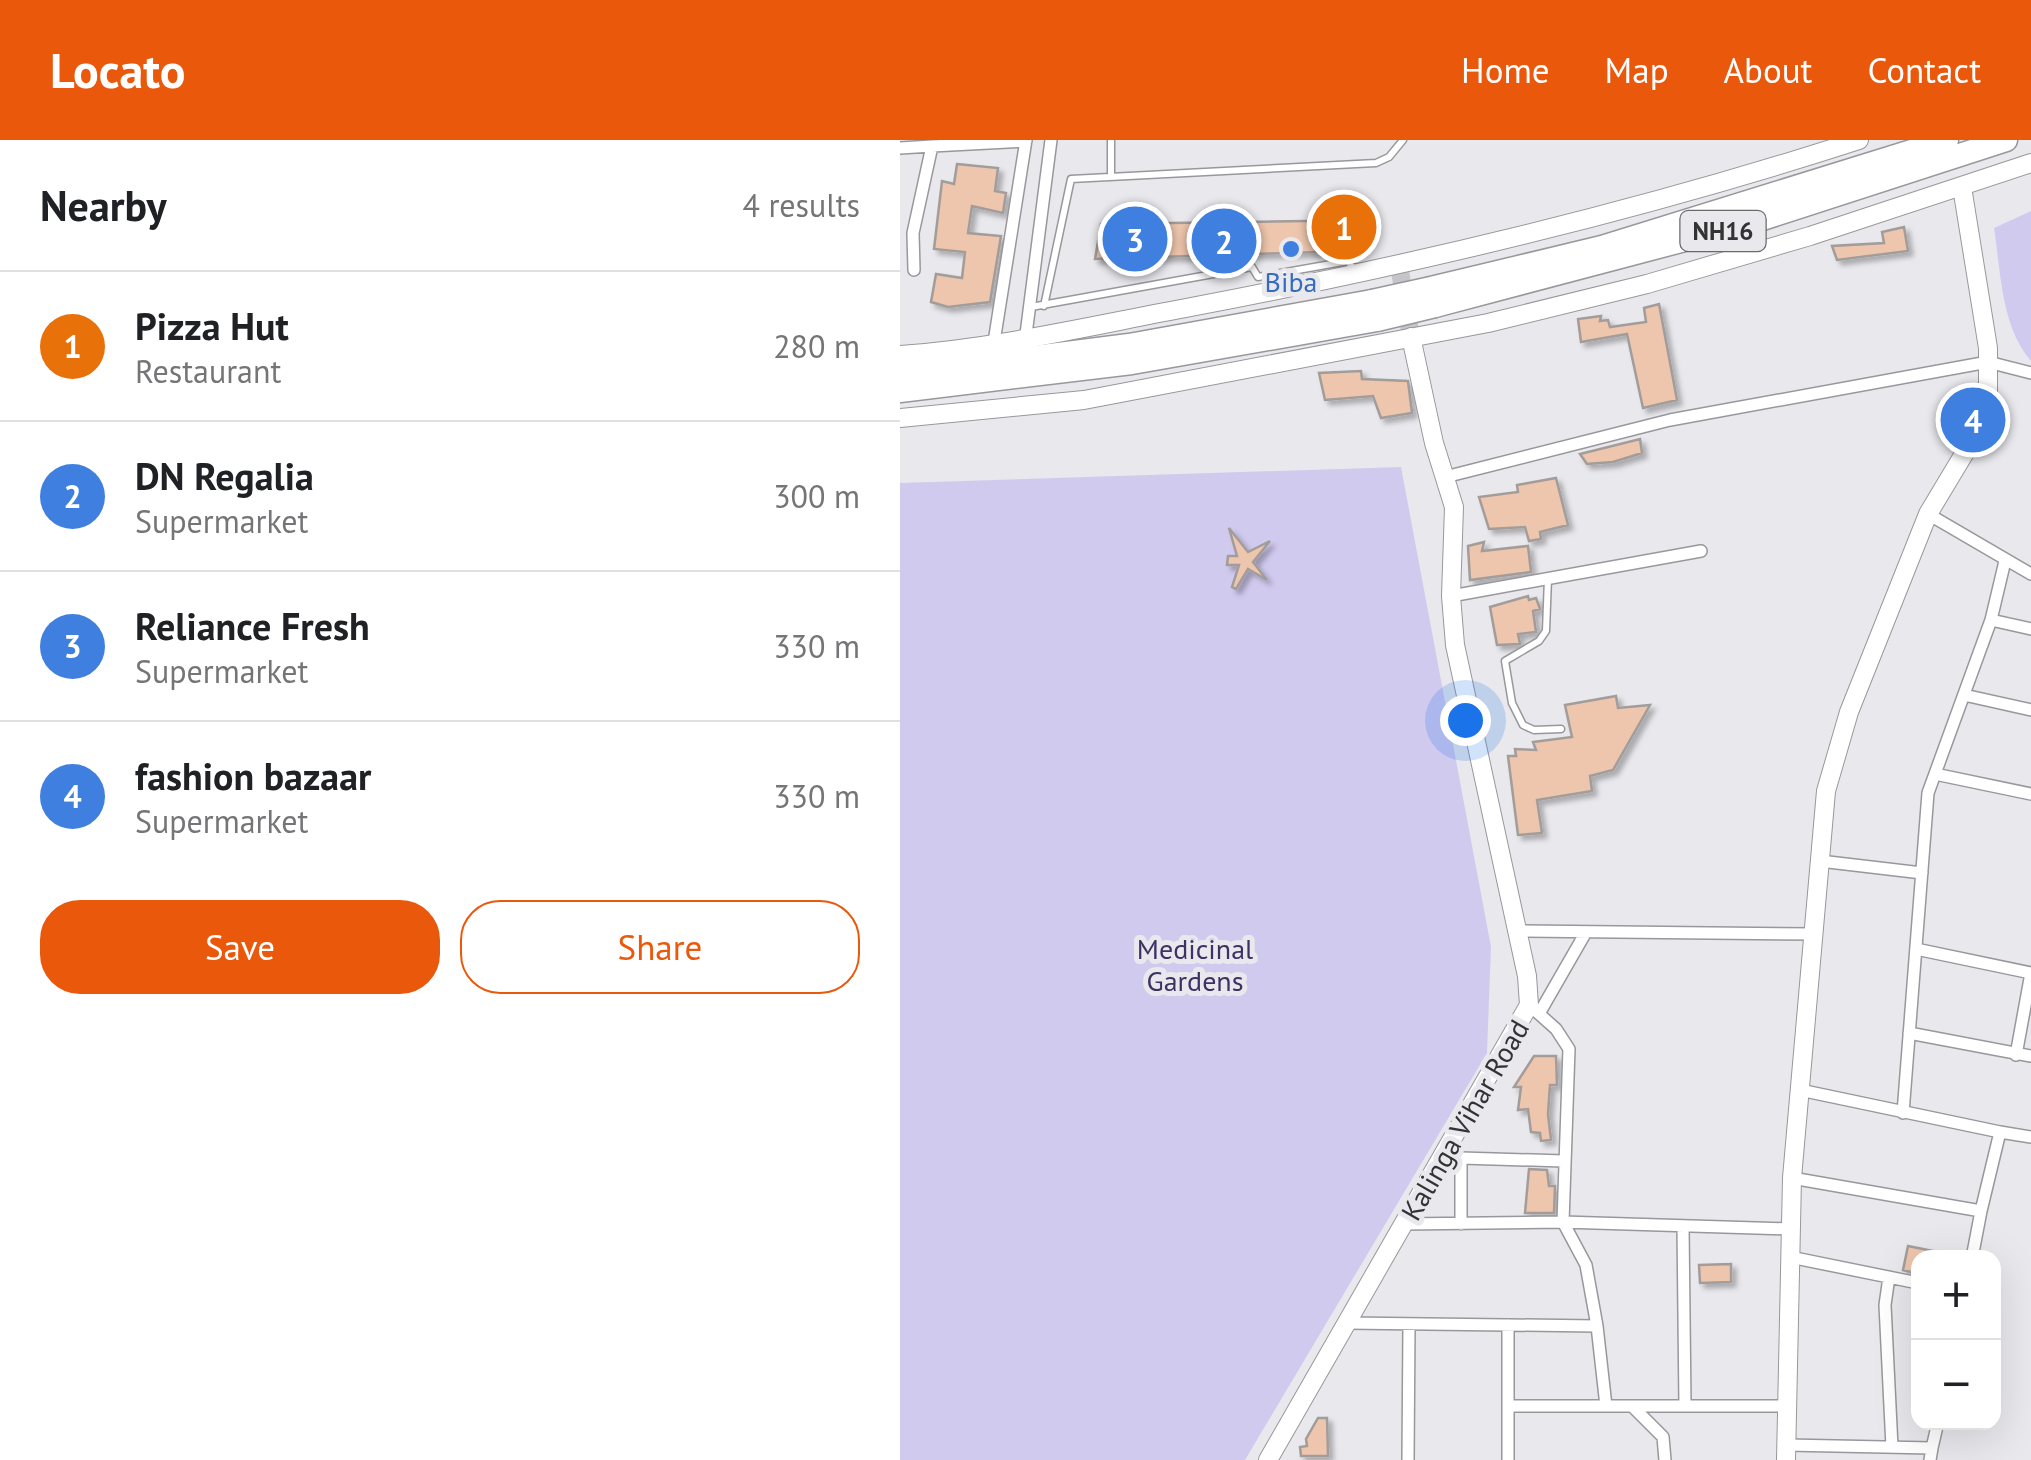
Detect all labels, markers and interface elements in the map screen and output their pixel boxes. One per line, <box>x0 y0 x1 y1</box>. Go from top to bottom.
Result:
text: Locato <box>50 39 186 101</box>
text: Home <box>1461 47 1550 93</box>
text: Map <box>1605 47 1669 93</box>
text: About <box>1724 47 1812 93</box>
text: Contact <box>1867 47 1981 93</box>
text: Nearby <box>40 178 167 233</box>
text: 4 results <box>742 184 860 226</box>
pin: 1 <box>1312 189 1376 264</box>
pin: 3 <box>1102 202 1168 276</box>
pin: 2 <box>1192 204 1256 278</box>
road number: NH16 <box>1680 211 1766 251</box>
marker: Biba <box>1280 238 1302 260</box>
place label: Biba <box>1265 263 1317 300</box>
text: Pizza Hut <box>135 301 289 350</box>
text: 1 <box>63 325 82 367</box>
text: 280 m <box>773 325 860 367</box>
text: Restaurant <box>135 350 281 392</box>
pin: 4 <box>1940 382 2006 458</box>
text: DN Regalia <box>135 451 314 500</box>
text: 2 <box>63 475 82 517</box>
text: 300 m <box>773 475 860 517</box>
text: Supermarket <box>135 500 308 542</box>
text: Reliance Fresh <box>135 601 370 650</box>
text: 3 <box>63 625 82 667</box>
text: 330 m <box>773 625 860 667</box>
text: Supermarket <box>135 650 308 692</box>
your location <box>1440 695 1491 746</box>
text: fashion bazaar <box>135 751 371 800</box>
text: 4 <box>63 775 82 817</box>
text: 330 m <box>773 775 860 817</box>
text: Supermarket <box>135 800 308 842</box>
button: Save <box>40 900 440 994</box>
button: Share <box>460 900 860 994</box>
park label: Medicinal Gardens <box>1137 930 1253 999</box>
street label: Kalinga Vihar Road <box>1392 1013 1537 1227</box>
map controls <box>1911 1250 2001 1430</box>
button: + <box>1911 1250 2001 1340</box>
button: − <box>1911 1340 2001 1430</box>

